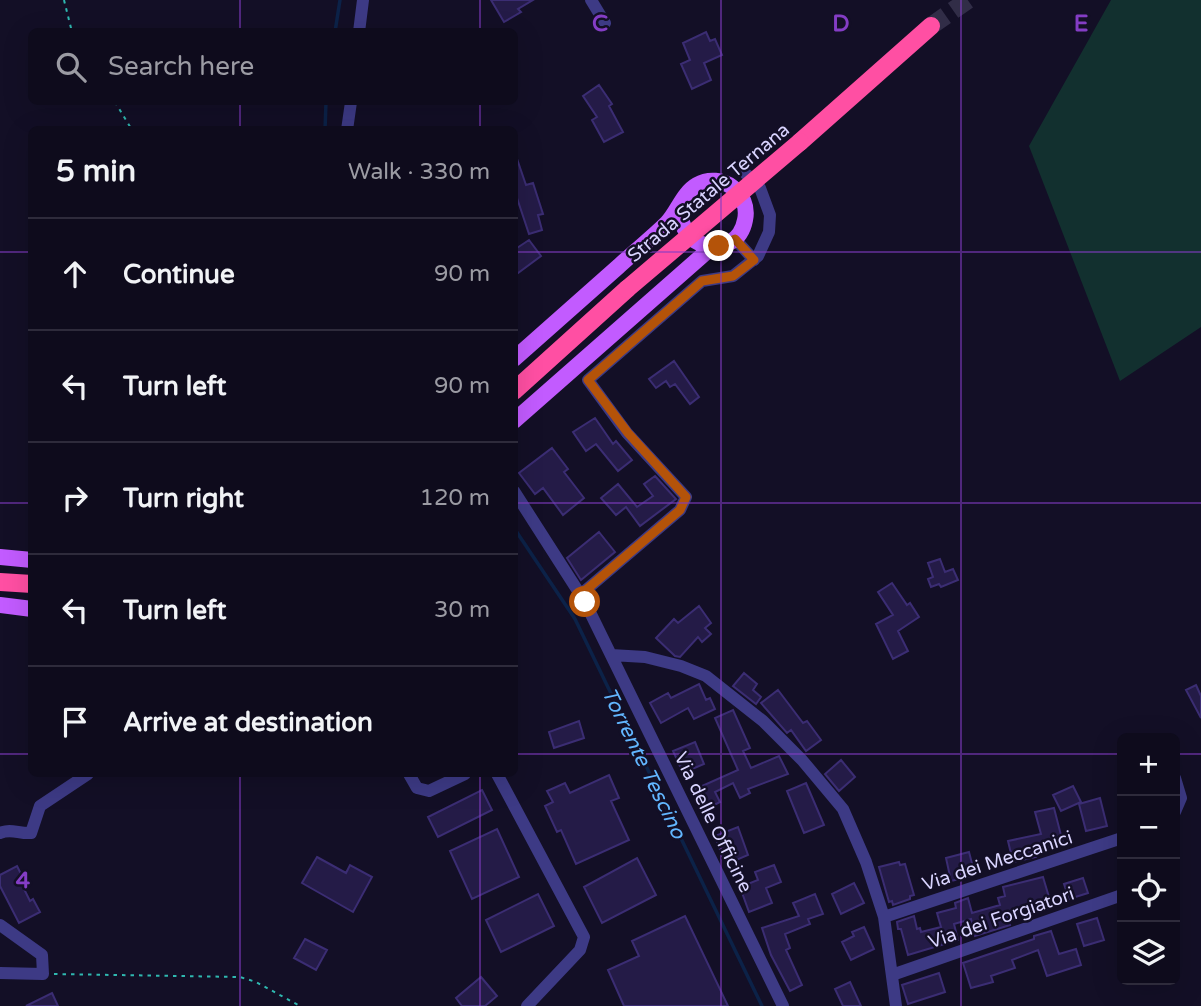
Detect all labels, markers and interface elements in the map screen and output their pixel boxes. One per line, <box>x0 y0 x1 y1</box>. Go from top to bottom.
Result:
text: C <box>592 10 608 38</box>
text: D <box>832 10 850 38</box>
text: E <box>1074 10 1088 38</box>
search box <box>28 28 518 105</box>
icon: search <box>52 48 90 86</box>
text: Search here <box>108 51 254 82</box>
street label: Strada Statale Ternana <box>623 119 794 267</box>
text: 5 min <box>56 153 136 190</box>
text: Walk · 330 m <box>348 158 490 186</box>
route end <box>703 230 734 261</box>
icon: ahead <box>56 255 94 293</box>
text: Continue <box>123 259 235 290</box>
text: 90 m <box>434 260 490 288</box>
icon: left <box>56 367 94 405</box>
text: Turn left <box>123 371 226 402</box>
text: 90 m <box>434 372 490 400</box>
icon: right <box>56 479 94 517</box>
text: Turn right <box>123 483 244 514</box>
text: 120 m <box>420 484 490 512</box>
route start <box>569 586 600 617</box>
icon: left <box>56 591 94 629</box>
text: Turn left <box>123 595 226 626</box>
text: 30 m <box>434 596 490 624</box>
water label: Torrente Tescino <box>596 684 691 844</box>
icon: arrive <box>56 703 94 741</box>
text: Arrive at destination <box>123 707 373 738</box>
map controls <box>1117 733 1180 985</box>
button: + <box>1117 733 1180 796</box>
street label: Via delle Officine <box>670 749 757 896</box>
button: − <box>1117 796 1180 859</box>
street label: Via dei Meccanici <box>919 826 1075 896</box>
button: locate <box>1117 859 1180 922</box>
text: 4 <box>16 867 31 895</box>
street label: Via dei Forgiatori <box>925 883 1077 953</box>
button: layers <box>1117 922 1180 985</box>

